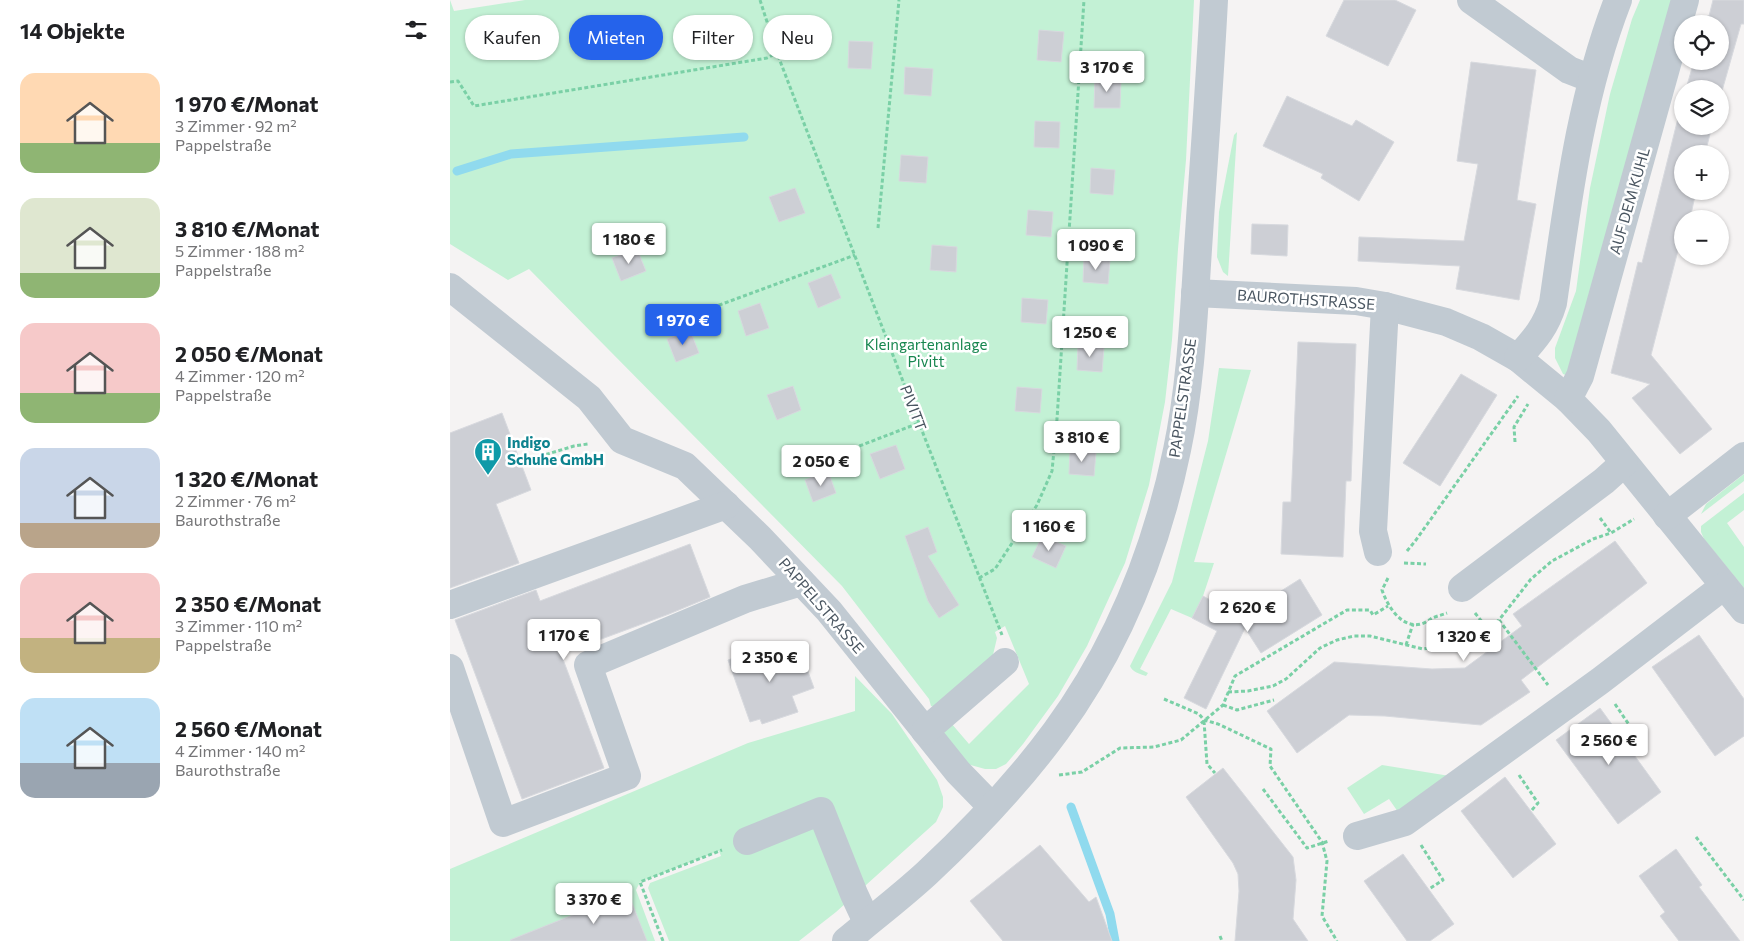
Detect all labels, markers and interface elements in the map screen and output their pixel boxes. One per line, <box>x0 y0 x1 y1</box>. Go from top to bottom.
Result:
chip: Kaufen <box>465 15 559 60</box>
chip: Mieten <box>569 15 663 60</box>
chip: Filter <box>673 15 753 60</box>
chip: Neu <box>763 15 832 60</box>
map controls <box>1674 15 1729 265</box>
button: locate <box>1674 15 1729 70</box>
icon: filters <box>402 16 430 44</box>
text: 14 Objekte <box>20 18 125 43</box>
pin: 3 170 € <box>1061 51 1153 93</box>
text: 3 170 € <box>1080 57 1134 76</box>
button: layers <box>1674 80 1729 135</box>
text: 1 970 €/Monat <box>175 91 318 116</box>
icon: home <box>60 93 120 153</box>
text: 3 Zimmer · 92 m² <box>175 116 297 135</box>
text: Pappelstraße <box>175 135 271 154</box>
street label: AUF DEM KUHL <box>1605 145 1653 256</box>
button: + <box>1674 145 1729 200</box>
button: − <box>1674 210 1729 265</box>
text: 3 810 €/Monat <box>175 216 320 241</box>
icon: home <box>60 218 120 278</box>
pin: 1 180 € <box>583 222 675 265</box>
pin: 1 090 € <box>1050 228 1142 271</box>
text: 1 180 € <box>603 229 655 248</box>
text: 1 090 € <box>1068 235 1124 254</box>
text: 5 Zimmer · 188 m² <box>175 241 305 260</box>
text: Pappelstraße <box>175 260 271 279</box>
street label: BAUROTHSTRASSE <box>1237 285 1376 313</box>
pin: 1 970 € <box>637 304 729 346</box>
text: 1 970 € <box>656 310 710 329</box>
pin: 1 250 € <box>1044 316 1136 358</box>
text: 1 250 € <box>1063 322 1117 341</box>
park label: Kleingartenanlage Pivitt <box>865 335 987 370</box>
street label: PAPPELSTRASSE <box>1165 337 1199 459</box>
text: 2 050 €/Monat <box>175 341 323 366</box>
icon: home <box>60 343 120 403</box>
text: 4 Zimmer · 120 m² <box>175 366 305 385</box>
street label: PIVITT <box>897 382 931 433</box>
text: Pappelstraße <box>175 385 271 404</box>
pin: 3 810 € <box>1036 420 1128 463</box>
text: 3 810 € <box>1055 427 1109 446</box>
place label: Indigo Schuhe GmbH <box>507 433 604 468</box>
building icon: Indigo Schuhe GmbH <box>473 437 503 476</box>
pin: 2 050 € <box>775 444 867 487</box>
text: 2 050 € <box>792 451 850 470</box>
text: 1 320 €/Monat <box>175 466 318 491</box>
icon: home <box>60 468 120 528</box>
text: 2 Zimmer · 76 m² <box>175 491 296 510</box>
text: Baurothstraße <box>175 510 280 529</box>
pin: 1 160 € <box>1003 510 1095 552</box>
text: 1 160 € <box>1023 516 1075 535</box>
street label: PAPPELSTRASSE <box>775 554 868 657</box>
pin: 2 620 € <box>1202 590 1294 633</box>
text: 2 350 €/Monat <box>175 591 321 616</box>
icon: home <box>60 593 120 653</box>
text: 2 620 € <box>1220 597 1276 616</box>
text: 3 Zimmer · 110 m² <box>175 616 302 635</box>
pin: 1 170 € <box>518 618 610 661</box>
pin: 1 320 € <box>1418 620 1510 662</box>
text: 1 170 € <box>538 625 590 644</box>
text: 1 320 € <box>1437 626 1491 645</box>
text: Pappelstraße <box>175 635 271 654</box>
pin: 2 350 € <box>724 640 816 683</box>
text: 2 350 € <box>742 647 798 666</box>
text: 2 560 €/Monat <box>175 716 322 741</box>
icon: home <box>60 718 120 778</box>
pin: 2 560 € <box>1563 724 1655 766</box>
text: 2 560 € <box>1581 730 1637 749</box>
text: 4 Zimmer · 140 m² <box>175 741 306 760</box>
text: Baurothstraße <box>175 760 280 779</box>
pin: 3 370 € <box>548 882 640 925</box>
text: 3 370 € <box>566 889 622 908</box>

